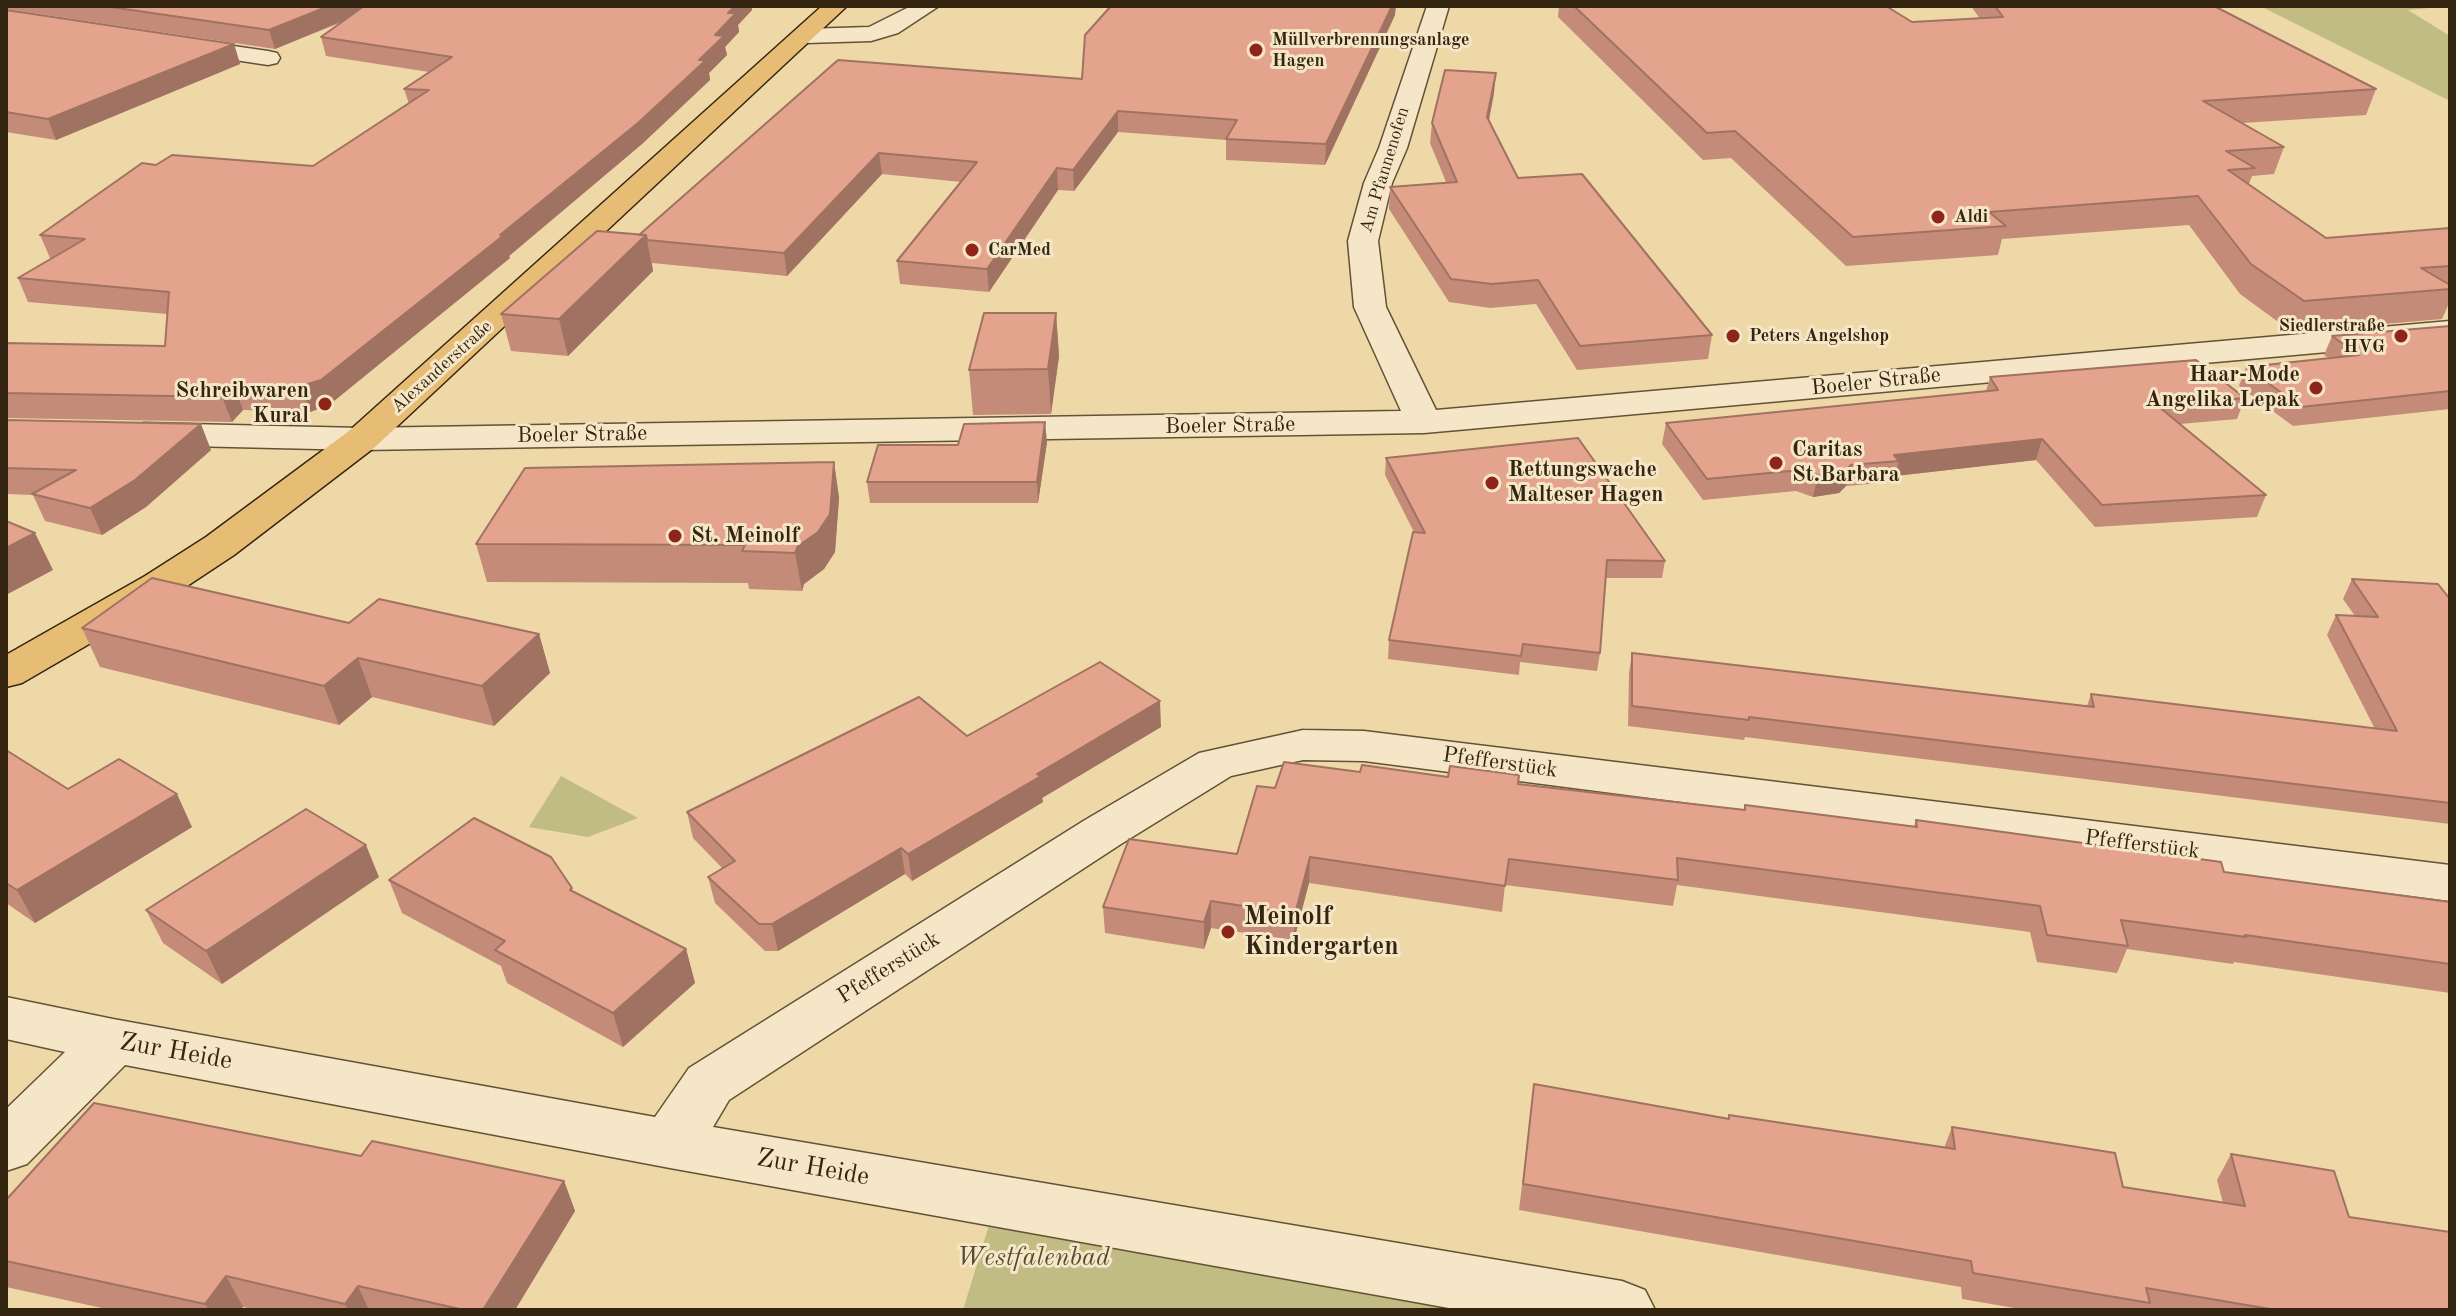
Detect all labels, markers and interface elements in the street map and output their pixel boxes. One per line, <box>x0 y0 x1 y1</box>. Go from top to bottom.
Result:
place label: Müllverbrennungsanlage Hagen <box>1272 29 1470 72</box>
marker: Müllverbrennungsanlage Hagen <box>1247 41 1265 59</box>
street label: Am Pfannenofen <box>1356 104 1414 236</box>
place label: Aldi <box>1954 206 1988 228</box>
marker: Aldi <box>1929 208 1947 226</box>
place label: CarMed <box>988 239 1051 261</box>
marker: CarMed <box>963 241 981 259</box>
place label: Siedlerstraße HVG <box>2279 315 2385 358</box>
street label: Alexanderstraße <box>387 316 497 418</box>
place label: Peters Angelshop <box>1749 325 1889 347</box>
marker: Peters Angelshop <box>1724 327 1742 345</box>
marker: Siedlerstraße HVG <box>2392 327 2410 345</box>
street label: Boeler Straße <box>1810 362 1942 402</box>
place label: Haar-Mode Angelika Lepak <box>2145 362 2300 414</box>
place label: Schreibwaren Kural <box>176 378 309 430</box>
marker: Haar-Mode Angelika Lepak <box>2307 379 2325 397</box>
marker: Schreibwaren Kural <box>316 395 334 413</box>
street label: Boeler Straße <box>1165 412 1295 440</box>
street label: Boeler Straße <box>517 421 647 449</box>
place label: Caritas St.Barbara <box>1792 437 1900 488</box>
marker: Caritas St.Barbara <box>1767 454 1785 472</box>
place label: Rettungswache Malteser Hagen <box>1508 457 1664 508</box>
marker: Rettungswache Malteser Hagen <box>1483 474 1501 492</box>
place label: St. Meinolf <box>691 523 799 549</box>
marker: St. Meinolf <box>666 527 684 545</box>
street label: Pfefferstück <box>1441 742 1559 784</box>
street label: Pfefferstück <box>2083 825 2201 865</box>
place label: Meinolf Kindergarten <box>1244 901 1399 962</box>
marker: Meinolf Kindergarten <box>1219 923 1237 941</box>
street label: Pfefferstück <box>833 926 945 1010</box>
street label: Zur Heide <box>117 1027 235 1077</box>
street label: Zur Heide <box>754 1143 872 1193</box>
park label: Westfalenbad <box>956 1242 1110 1274</box>

